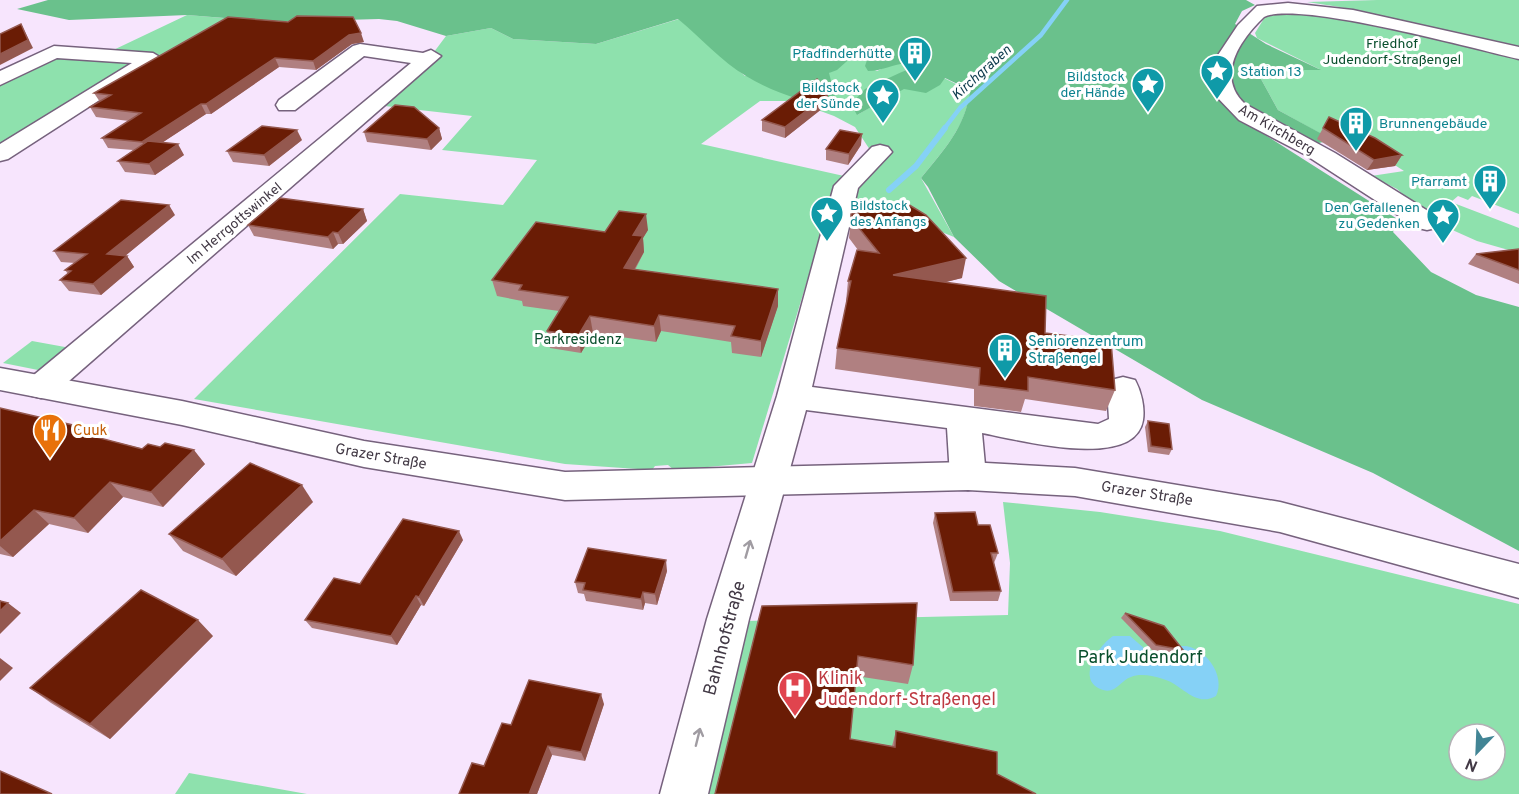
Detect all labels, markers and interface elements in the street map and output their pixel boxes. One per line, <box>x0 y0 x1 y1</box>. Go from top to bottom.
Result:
building icon: Pfadfinderhütte <box>897 35 933 82</box>
park label: Friedhof Judendorf-Straßengel <box>1323 36 1461 69</box>
water label: Kirchgraben <box>949 42 1016 104</box>
place label: Pfadfinderhütte <box>792 46 892 63</box>
place icon: Station 13 <box>1199 53 1235 100</box>
place label: Station 13 <box>1240 64 1302 81</box>
place icon: Bildstock der Hände <box>1130 66 1166 113</box>
place label: Bildstock der Hände <box>1060 69 1125 102</box>
place icon: Bildstock der Sünde <box>865 77 901 124</box>
place label: Bildstock der Sünde <box>796 80 860 113</box>
street label: Am Kirchberg <box>1235 101 1318 159</box>
building icon: Brunnengebäude <box>1338 105 1374 152</box>
place label: Brunnengebäude <box>1379 116 1487 133</box>
building icon: Pfarramt <box>1472 163 1508 210</box>
place label: Pfarramt <box>1411 174 1467 191</box>
street label: Im Herrgottswinkel <box>184 179 286 269</box>
place icon: Bildstock des Anfangs <box>809 195 845 242</box>
place icon: Den Gefallenen zu Gedenken <box>1425 197 1461 244</box>
place label: Bildstock des Anfangs <box>850 198 927 231</box>
place label: Den Gefallenen zu Gedenken <box>1324 200 1420 233</box>
park label: Parkresidenz <box>534 331 622 350</box>
building icon: Seniorenzentrum Straßengel <box>987 332 1023 379</box>
place label: Seniorenzentrum Straßengel <box>1028 333 1143 369</box>
restaurant icon: Cuuk <box>32 412 68 459</box>
place label: Cuuk <box>73 422 108 441</box>
street label: Grazer Straße <box>334 440 428 475</box>
street label: Grazer Straße <box>1100 478 1194 511</box>
one-way arrow <box>743 540 754 559</box>
street label: Bahnhofstraße <box>699 578 752 698</box>
park label: Park Judendorf <box>1078 647 1202 670</box>
place label: Klinik Judendorf-Straßengel <box>818 668 996 712</box>
hospital icon: Klinik Judendorf-Straßengel <box>777 670 813 717</box>
north arrow <box>1447 722 1507 782</box>
one-way arrow <box>693 728 704 747</box>
text: N <box>1463 753 1481 775</box>

